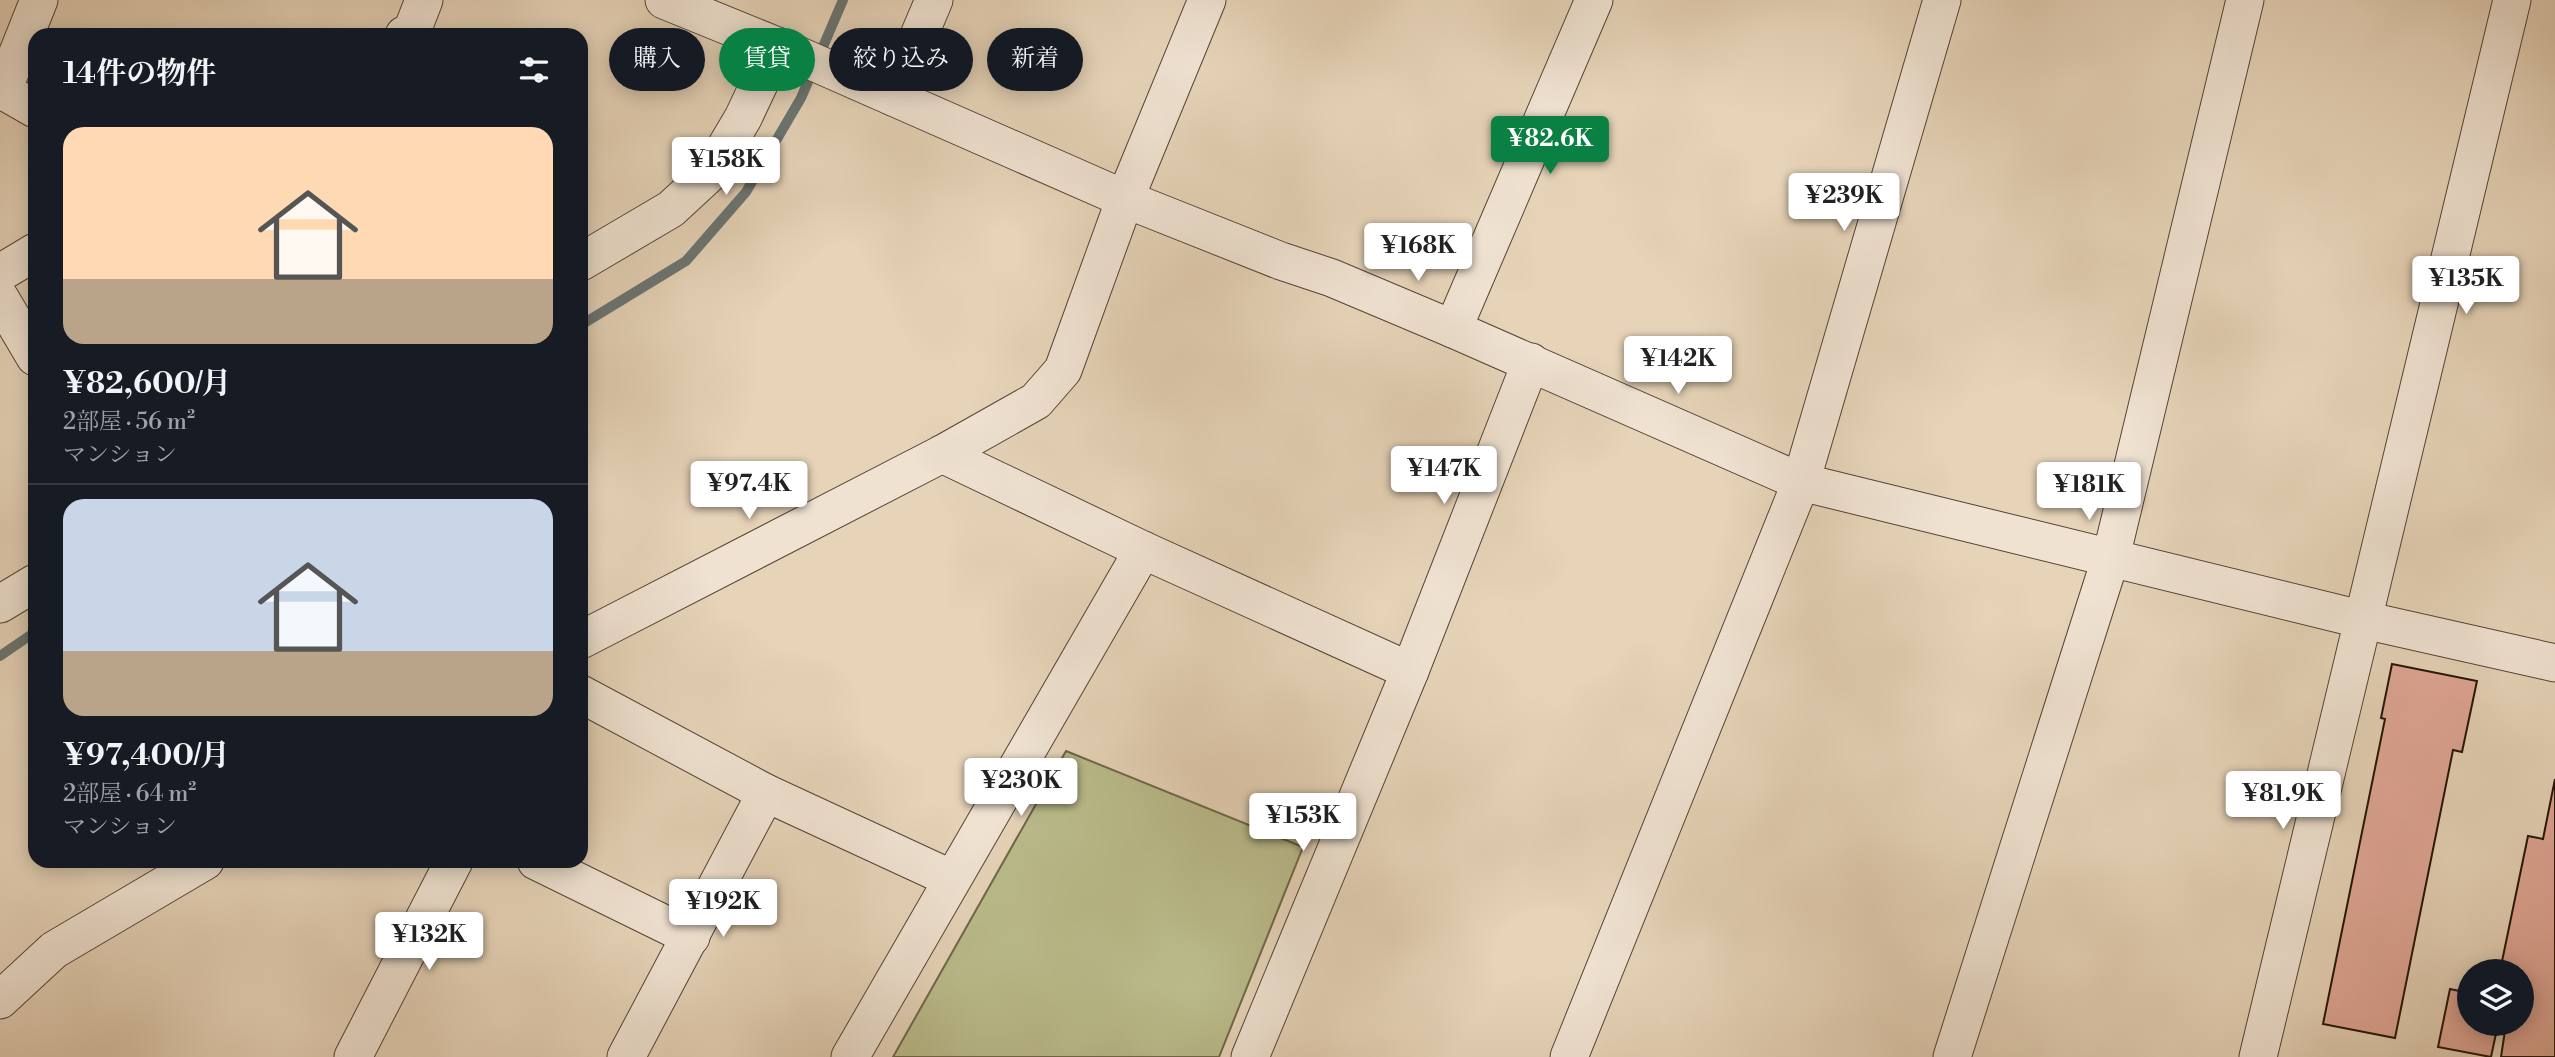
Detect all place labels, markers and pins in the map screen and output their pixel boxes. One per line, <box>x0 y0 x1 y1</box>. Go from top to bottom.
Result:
pin: ¥82.6K <box>1493 116 1607 176</box>
pin: ¥158K <box>677 138 775 197</box>
pin: ¥239K <box>1795 174 1893 233</box>
pin: ¥168K <box>1369 224 1467 283</box>
pin: ¥135K <box>2417 256 2515 316</box>
pin: ¥142K <box>1629 336 1727 396</box>
pin: ¥147K <box>1395 447 1493 506</box>
pin: ¥97.4K <box>692 462 806 521</box>
pin: ¥181K <box>2040 462 2138 522</box>
pin: ¥230K <box>972 758 1070 818</box>
pin: ¥81.9K <box>2226 772 2340 831</box>
pin: ¥153K <box>1254 794 1352 853</box>
pin: ¥192K <box>674 880 772 939</box>
pin: ¥132K <box>380 912 478 972</box>

